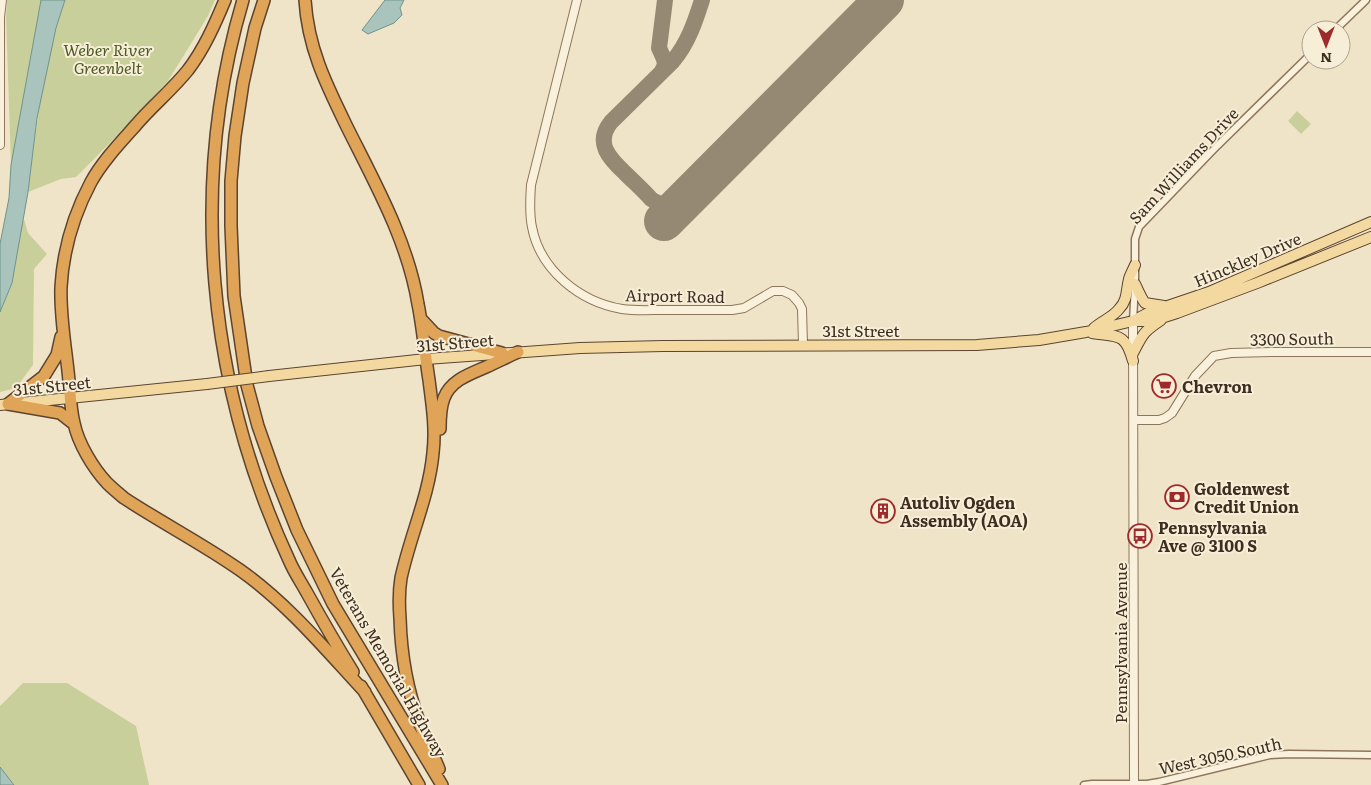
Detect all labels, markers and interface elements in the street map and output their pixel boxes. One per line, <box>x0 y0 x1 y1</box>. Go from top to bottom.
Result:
north arrow <box>1301 20 1351 70</box>
park label: Weber River Greenbelt <box>63 37 153 79</box>
text: N <box>1320 49 1332 69</box>
street label: Sam Williams Drive <box>1123 101 1243 229</box>
street label: Hinckley Drive <box>1190 226 1304 292</box>
street label: Airport Road <box>625 282 725 308</box>
street label: 31st Street <box>822 318 900 342</box>
street label: 3300 South <box>1250 325 1335 351</box>
street label: 31st Street <box>415 327 495 357</box>
street label: 31st Street <box>12 369 92 401</box>
supermarket icon: Chevron <box>1151 373 1177 399</box>
place label: Chevron <box>1182 374 1252 398</box>
place label: Goldenwest Credit Union <box>1194 476 1299 518</box>
bank icon: Goldenwest Credit Union <box>1164 484 1190 510</box>
place label: Autoliv Ogden Assembly (AOA) <box>900 490 1028 532</box>
building icon: Autoliv Ogden Assembly (AOA) <box>870 498 896 524</box>
place label: Pennsylvania Ave @ 3100 S <box>1158 515 1268 557</box>
bus stop icon: Pennsylvania Ave @ 3100 S <box>1127 523 1153 549</box>
street label: Veterans Memorial Highway <box>325 562 454 762</box>
street label: Pennsylvania Avenue <box>1108 563 1132 723</box>
street label: West 3050 South <box>1156 730 1284 780</box>

